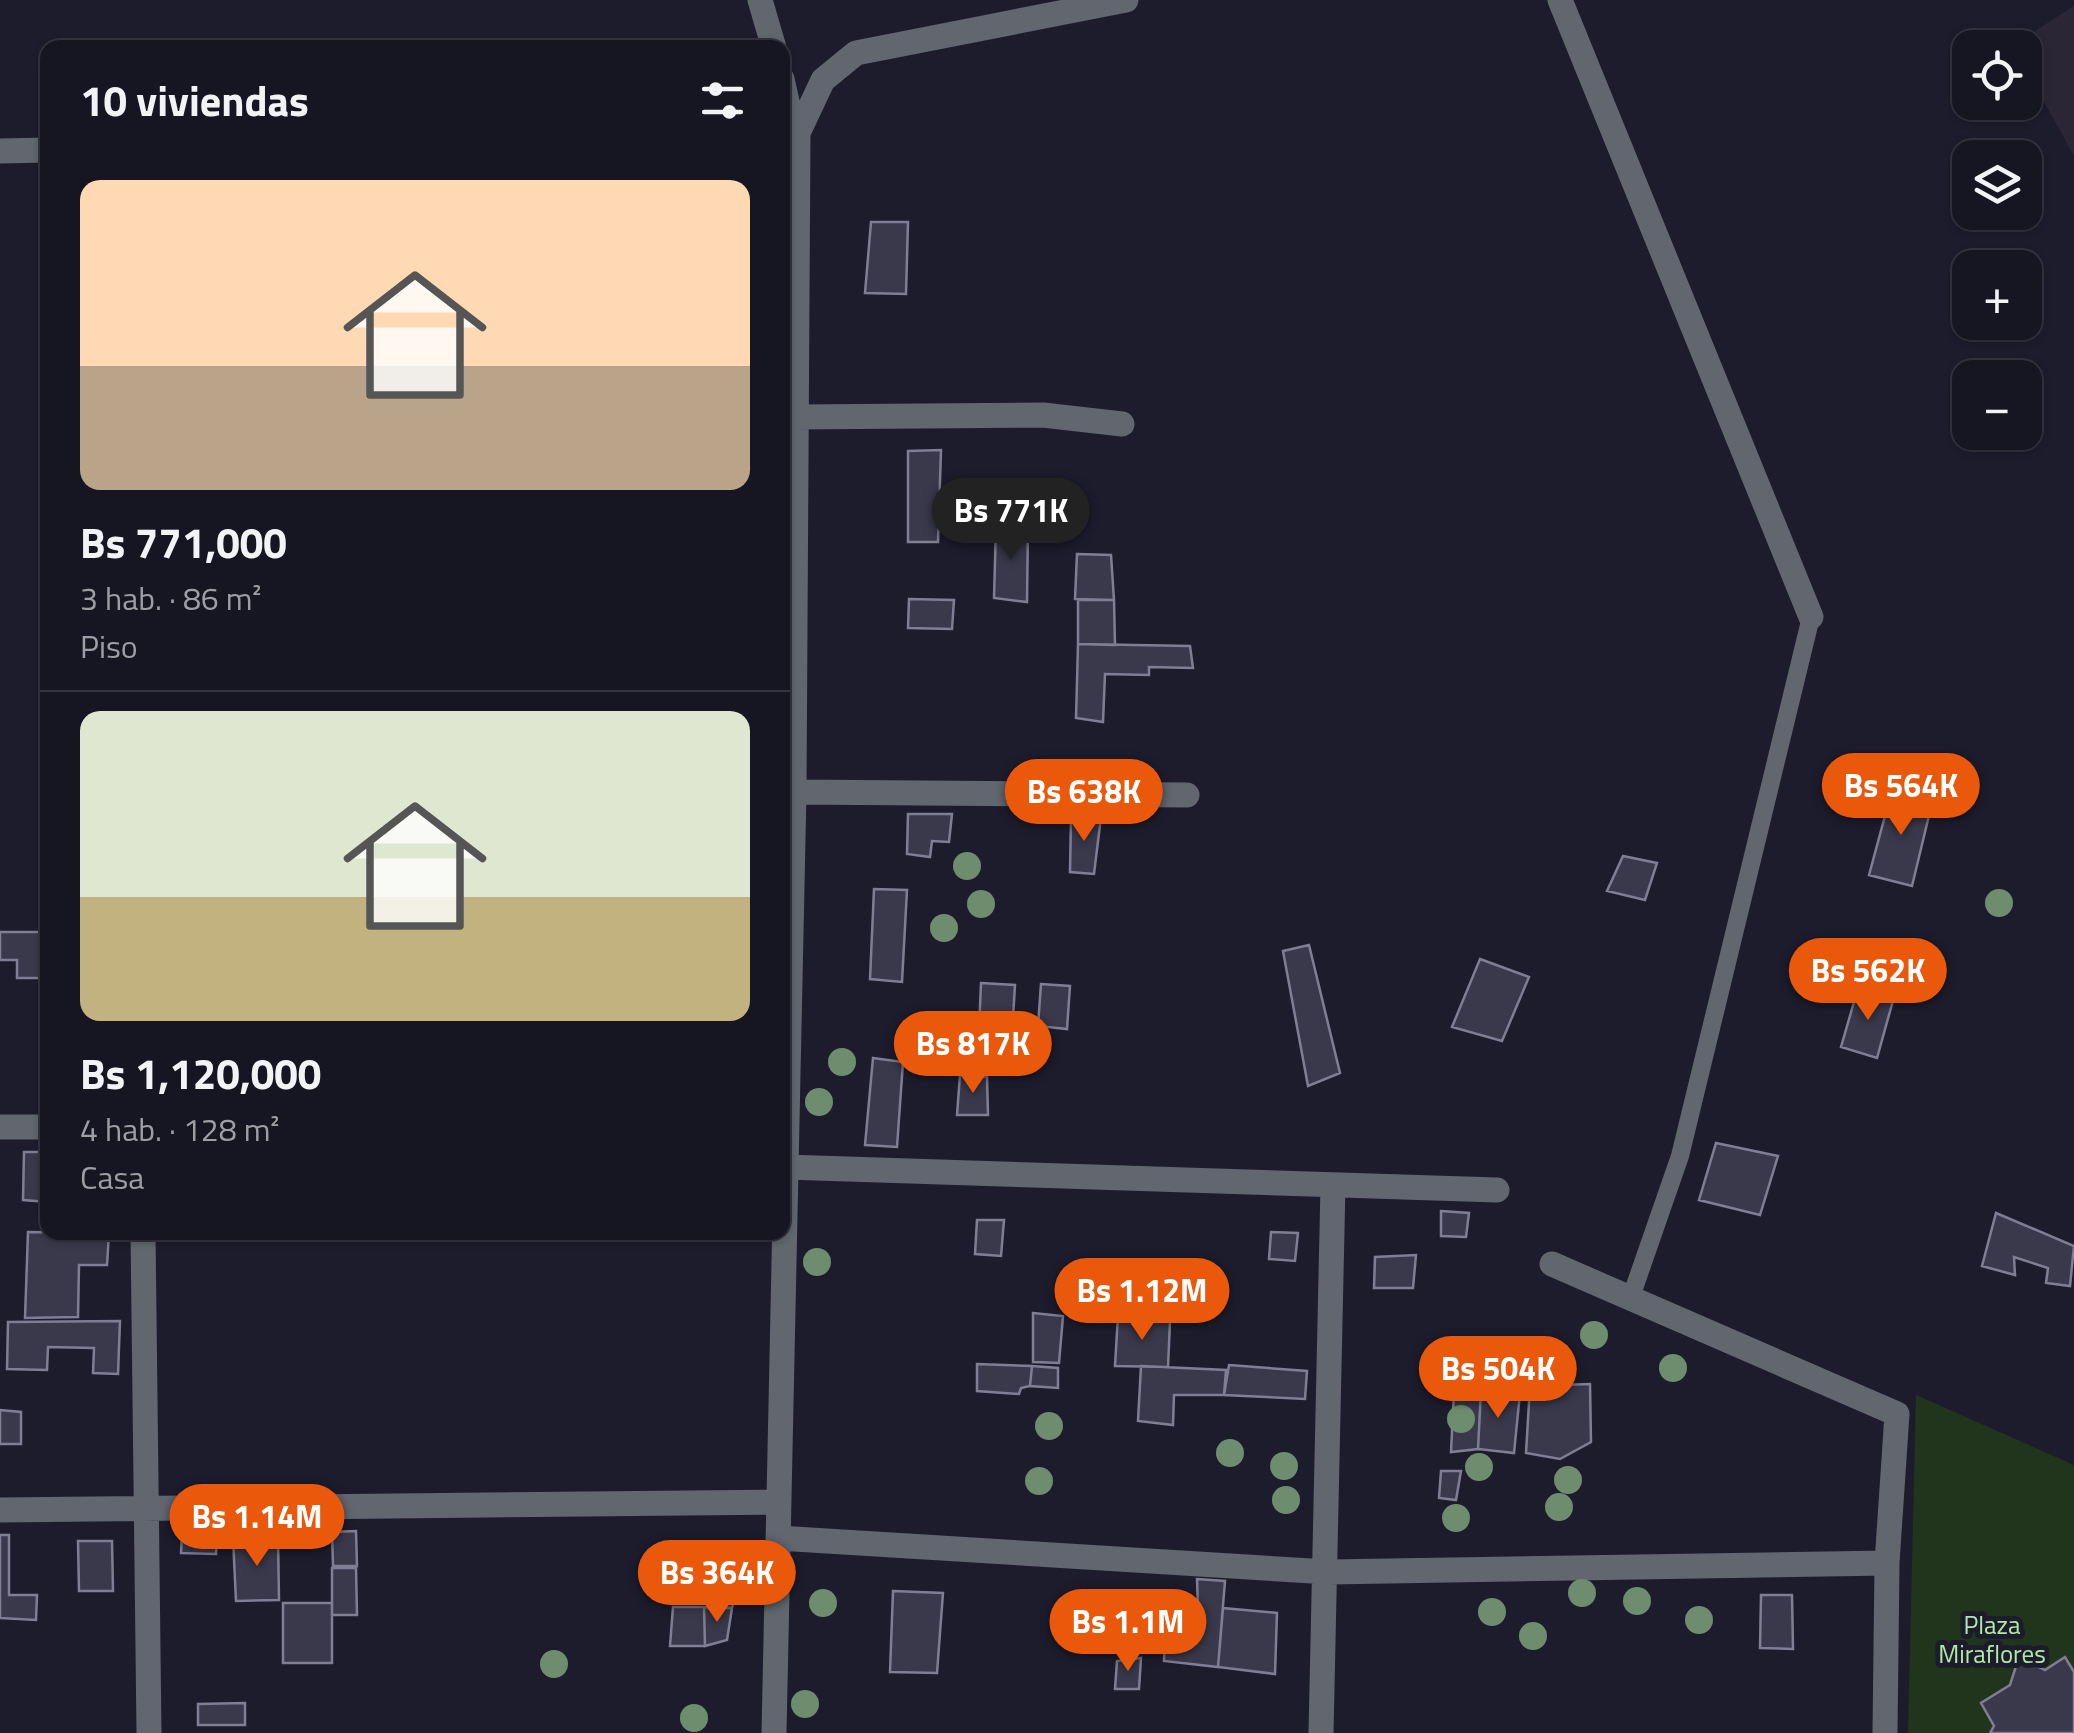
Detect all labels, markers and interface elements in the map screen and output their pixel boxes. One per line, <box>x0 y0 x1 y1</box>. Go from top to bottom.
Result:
map controls <box>1952 30 2042 450</box>
button: locate <box>1952 30 2042 120</box>
text: 10 viviendas <box>80 68 309 132</box>
icon: filters <box>695 73 750 128</box>
button: layers <box>1952 140 2042 230</box>
icon: home <box>325 245 505 425</box>
button: + <box>1952 250 2042 340</box>
button: − <box>1952 360 2042 450</box>
pin: Bs 771K <box>919 478 1103 563</box>
text: Bs 771K <box>954 486 1068 534</box>
text: Bs 771,000 <box>80 510 287 574</box>
text: 3 hab. · 86 m² <box>80 574 262 622</box>
text: Piso <box>80 622 138 670</box>
pin: Bs 564K <box>1809 753 1993 838</box>
pin: Bs 638K <box>992 759 1176 844</box>
text: Bs 564K <box>1844 761 1958 809</box>
text: Bs 638K <box>1027 767 1141 815</box>
icon: home <box>325 776 505 956</box>
pin: Bs 562K <box>1776 938 1960 1023</box>
text: Bs 562K <box>1811 946 1925 994</box>
pin: Bs 817K <box>881 1011 1065 1096</box>
text: Bs 817K <box>916 1019 1030 1067</box>
text: Bs 1,120,000 <box>80 1041 321 1105</box>
text: 4 hab. · 128 m² <box>80 1105 279 1153</box>
text: Casa <box>80 1153 144 1201</box>
pin: Bs 1.12M <box>1039 1258 1245 1343</box>
text: Bs 1.12M <box>1076 1266 1208 1314</box>
pin: Bs 504K <box>1406 1336 1590 1421</box>
text: Bs 504K <box>1441 1344 1555 1392</box>
pin: Bs 1.14M <box>154 1484 360 1569</box>
text: Bs 1.14M <box>191 1492 323 1540</box>
pin: Bs 364K <box>625 1540 809 1625</box>
text: Bs 364K <box>660 1548 774 1596</box>
pin: Bs 1.1M <box>1036 1589 1220 1674</box>
text: Bs 1.1M <box>1071 1597 1185 1645</box>
park label: Plaza Miraflores <box>1938 1606 2046 1673</box>

